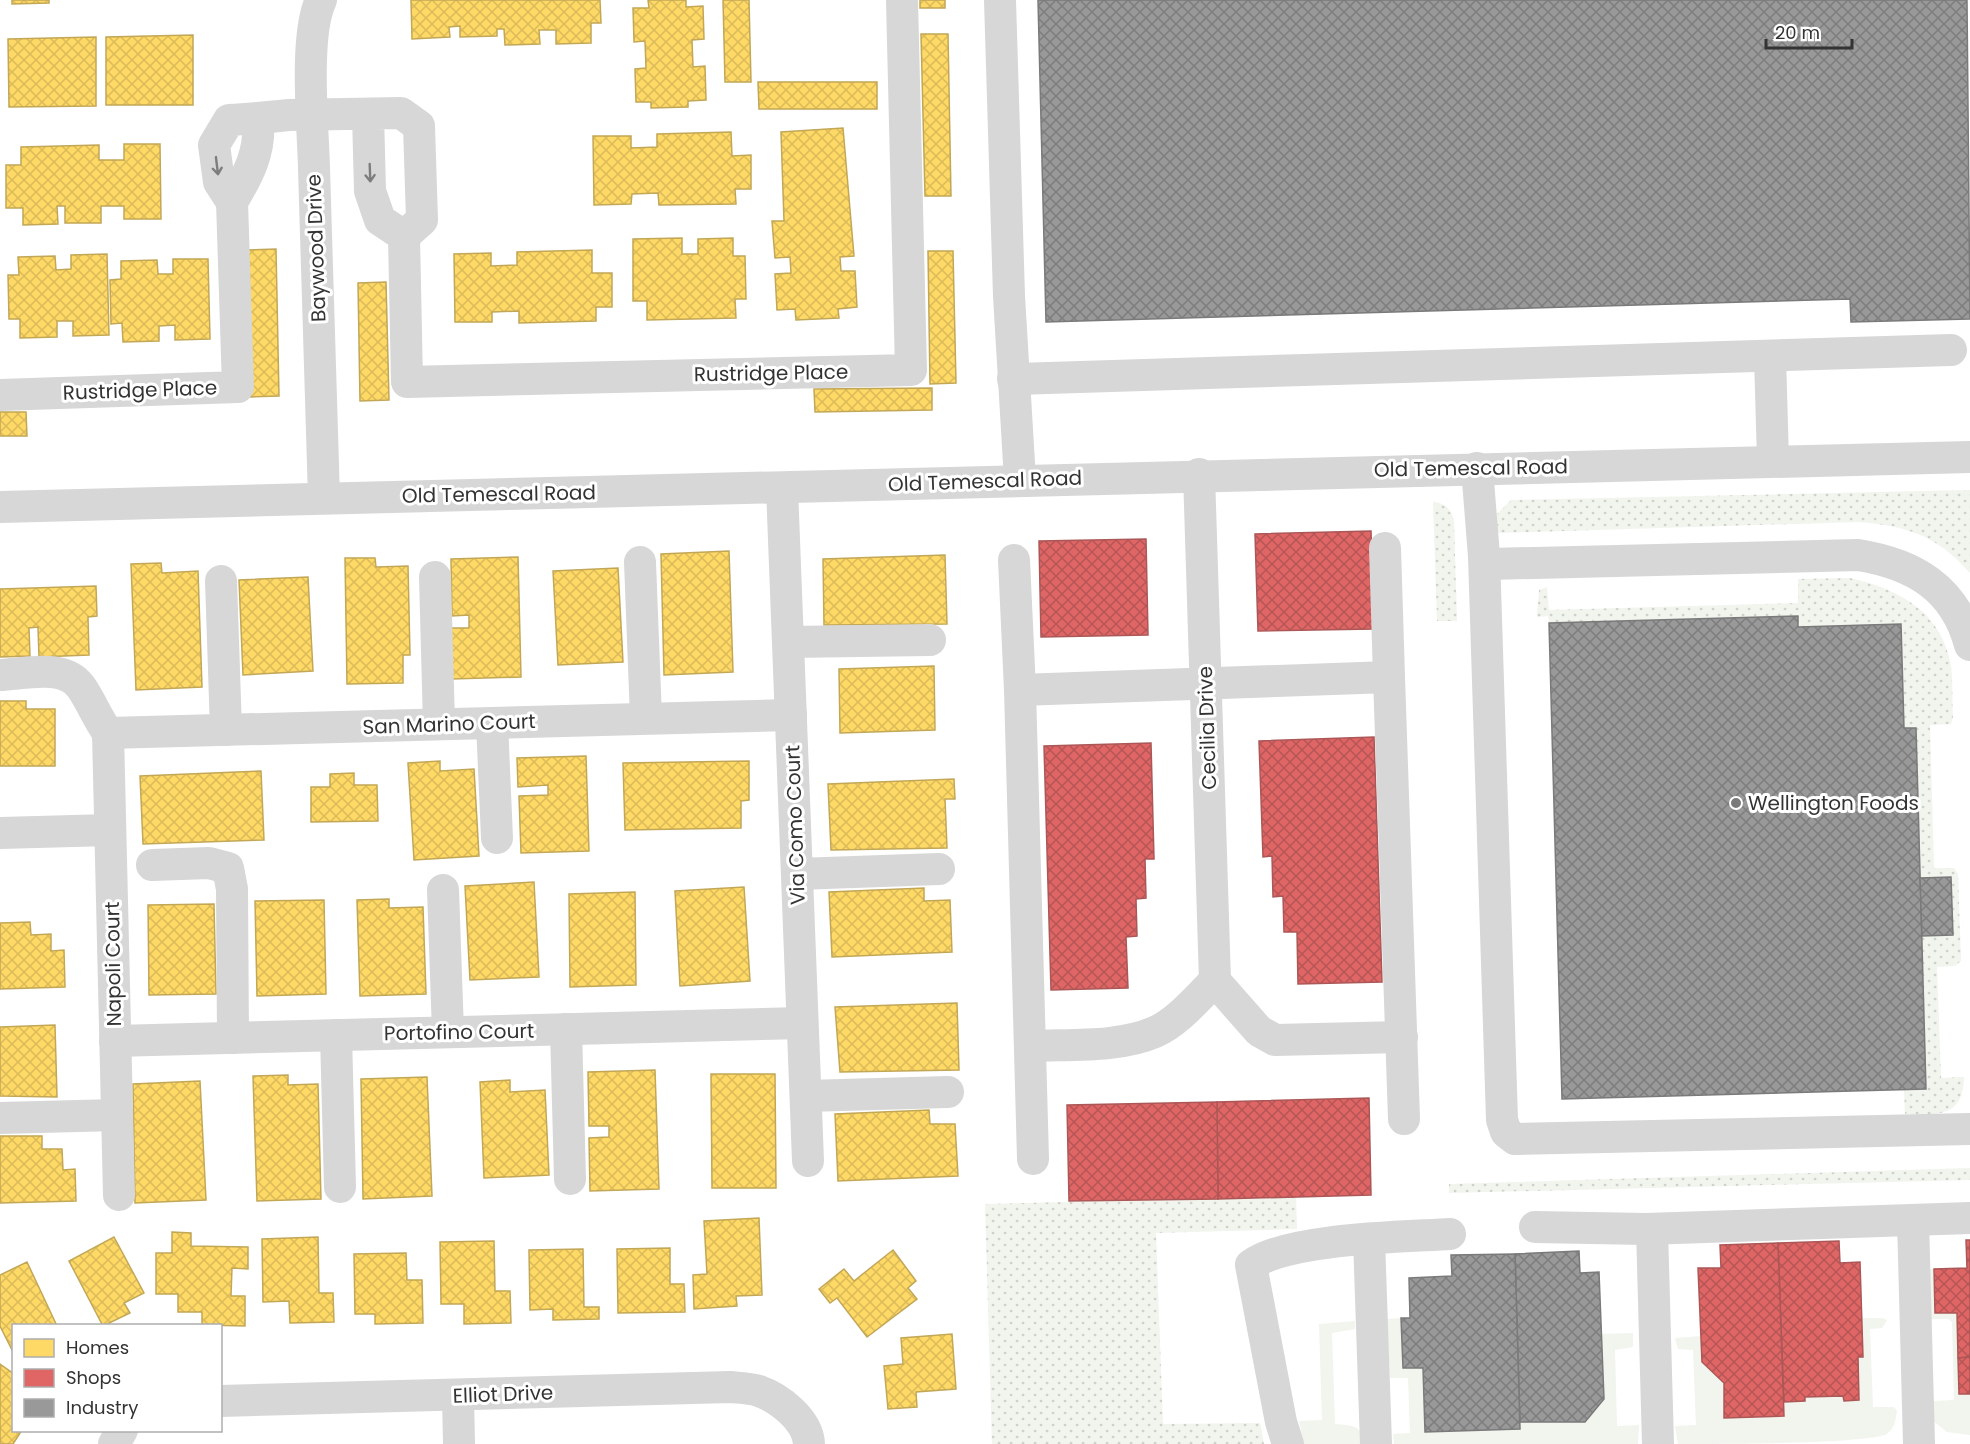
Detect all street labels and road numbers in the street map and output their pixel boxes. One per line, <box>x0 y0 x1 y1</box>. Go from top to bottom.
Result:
street label: Baywood Drive <box>299 174 333 322</box>
street label: Rustridge Place <box>694 358 848 388</box>
street label: Rustridge Place <box>62 373 218 407</box>
street label: Old Temescal Road <box>1374 452 1568 484</box>
street label: Old Temescal Road <box>888 464 1082 498</box>
street label: Old Temescal Road <box>402 478 596 510</box>
street label: Cecilia Drive <box>1191 666 1223 790</box>
street label: San Marino Court <box>362 707 536 741</box>
street label: Via Como Court <box>778 745 812 905</box>
street label: Napoli Court <box>98 901 128 1027</box>
street label: Portofino Court <box>384 1017 534 1047</box>
street label: Elliot Drive <box>452 1378 554 1410</box>

